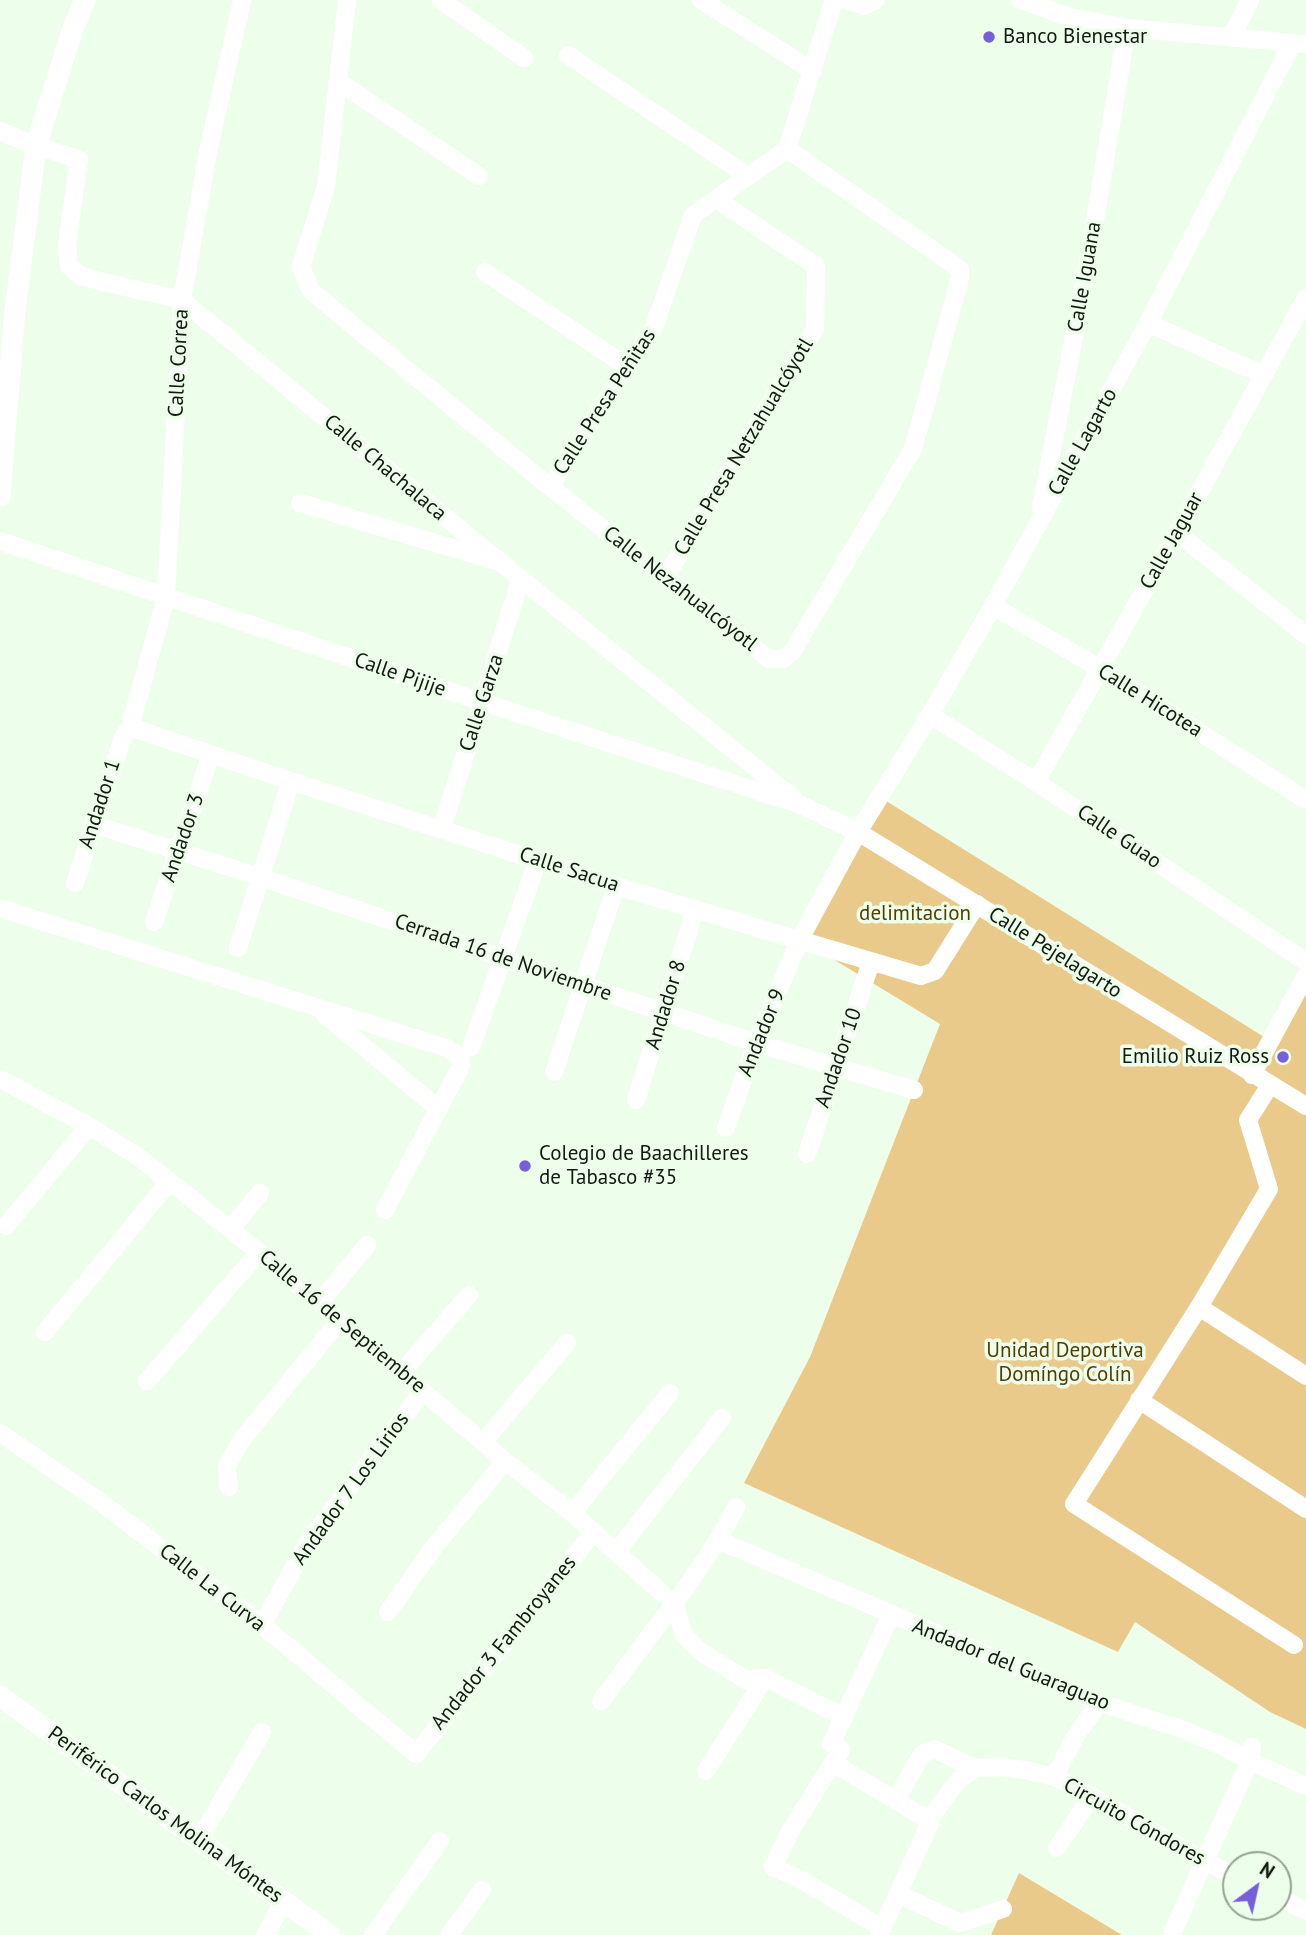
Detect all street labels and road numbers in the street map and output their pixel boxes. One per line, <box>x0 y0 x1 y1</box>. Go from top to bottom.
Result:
street label: Calle Iguana <box>1063 220 1107 334</box>
street label: Calle Correa <box>164 308 194 418</box>
street label: Calle Presa Peñitas <box>548 324 662 480</box>
street label: Calle Presa Netzahualcóyotl <box>669 334 819 560</box>
street label: Calle Lagarto <box>1043 384 1123 500</box>
street label: Calle Chachalaca <box>319 409 451 527</box>
street label: Calle Jaguar <box>1135 488 1209 594</box>
street label: Calle Nezahualcóyotl <box>598 521 762 657</box>
street label: Calle Pijije <box>351 648 449 702</box>
street label: Calle Garza <box>454 651 510 755</box>
street label: Calle Hicotea <box>1093 659 1207 743</box>
street label: Andador 1 <box>74 756 126 852</box>
street label: Andador 3 <box>156 790 210 886</box>
street label: Calle Guao <box>1072 800 1166 874</box>
street label: Calle Sacua <box>516 842 622 898</box>
street label: Calle Pejelagarto <box>984 902 1126 1004</box>
street label: Cerrada 16 de Noviembre <box>391 909 615 1007</box>
street label: Andador 8 <box>640 957 692 1053</box>
street label: Andador 9 <box>733 986 791 1080</box>
street label: Andador 10 <box>810 1005 868 1111</box>
street label: Calle 16 de Septiembre <box>254 1245 430 1399</box>
street label: Andador 7 Los Lirios <box>287 1408 415 1570</box>
street label: Calle La Curva <box>154 1539 270 1637</box>
street label: Andador 3 Fambroyanes <box>426 1551 582 1735</box>
street label: Andador del Guaraguao <box>909 1614 1113 1716</box>
street label: Periférico Carlos Molina Móntes <box>43 1721 287 1909</box>
street label: Circuito Cóndores <box>1059 1773 1209 1871</box>

